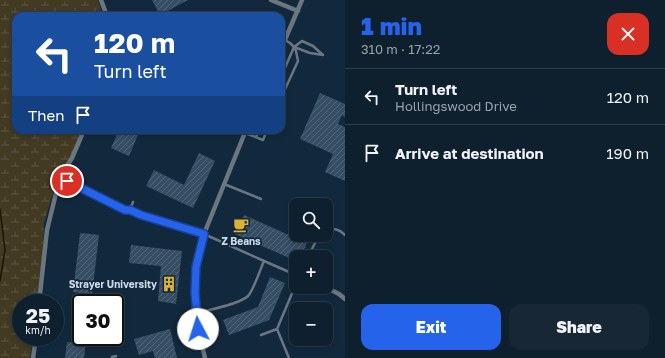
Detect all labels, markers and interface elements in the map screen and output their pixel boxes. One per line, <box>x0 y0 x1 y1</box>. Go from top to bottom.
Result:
text: 1 min <box>361 11 422 40</box>
button: close <box>607 13 649 55</box>
text: 120 m <box>94 26 175 59</box>
icon: left <box>28 28 80 80</box>
text: 310 m · 17:22 <box>361 41 440 57</box>
text: Turn left <box>94 60 167 82</box>
text: Turn left <box>395 80 457 98</box>
icon: left <box>361 86 383 108</box>
text: 120 m <box>607 88 649 106</box>
text: Hollingswood Drive <box>395 98 517 114</box>
icon: arrive <box>72 104 94 126</box>
text: Then <box>28 106 64 124</box>
icon: arrive <box>361 142 383 164</box>
text: Arrive at destination <box>395 144 544 162</box>
text: 190 m <box>606 144 649 162</box>
pin <box>50 164 84 198</box>
icon: arrive <box>56 170 78 192</box>
map controls <box>289 198 333 346</box>
button: search <box>289 198 333 242</box>
cafe icon: Z Beans <box>232 216 250 234</box>
place label: Z Beans <box>221 235 261 247</box>
button: + <box>289 250 333 294</box>
building icon: Strayer University <box>160 275 178 293</box>
place label: Strayer University <box>69 278 157 290</box>
speed limit sign: 30 <box>72 294 124 346</box>
button: − <box>289 302 333 346</box>
text: 25 <box>26 303 50 327</box>
button: Exit <box>361 304 501 350</box>
button: Share <box>509 304 649 350</box>
position arrow <box>177 308 219 350</box>
text: km/h <box>25 324 51 336</box>

